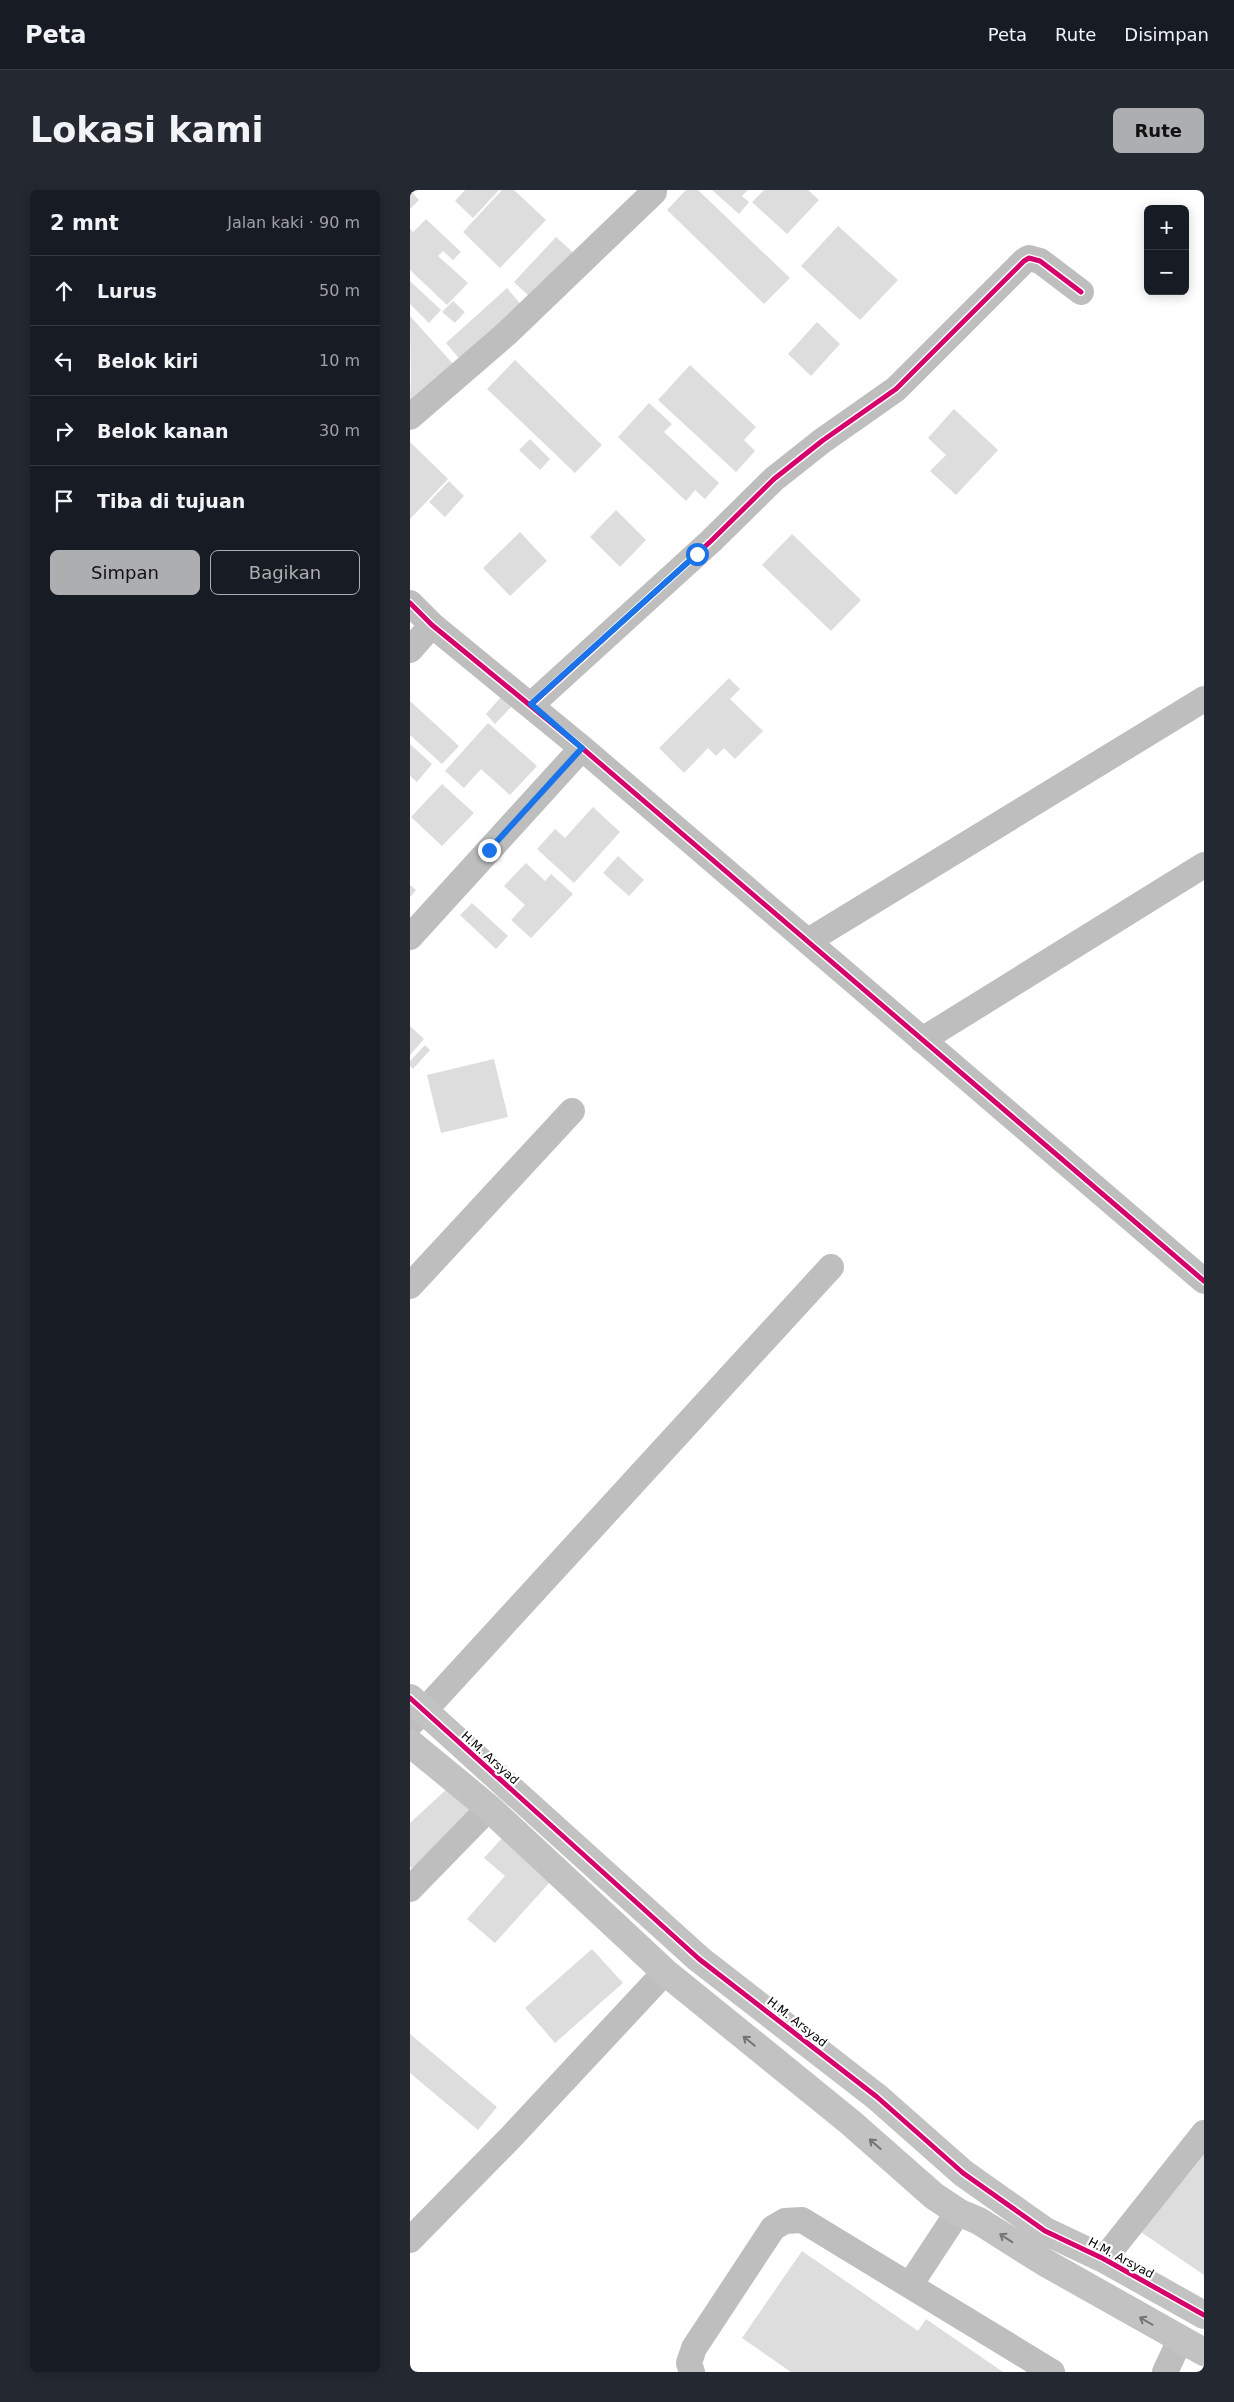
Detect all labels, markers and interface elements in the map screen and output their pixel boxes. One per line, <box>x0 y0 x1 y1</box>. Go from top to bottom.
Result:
text: Peta <box>25 21 87 49</box>
text: Peta <box>988 24 1027 45</box>
text: Rute <box>1055 24 1096 45</box>
text: Disimpan <box>1124 24 1209 45</box>
button: Rute <box>1113 108 1204 153</box>
text: Lokasi kami <box>30 110 264 150</box>
map controls <box>1144 205 1189 295</box>
button: + <box>1144 205 1189 250</box>
text: 2 mnt <box>50 211 119 235</box>
text: Jalan kaki · 90 m <box>227 213 360 232</box>
button: − <box>1144 250 1189 295</box>
icon: ahead <box>50 277 78 305</box>
text: Lurus <box>97 280 157 302</box>
text: 50 m <box>319 281 360 300</box>
icon: left <box>50 347 78 375</box>
text: Belok kiri <box>97 350 198 372</box>
text: 10 m <box>319 351 360 370</box>
icon: right <box>50 417 78 445</box>
text: Belok kanan <box>97 420 229 442</box>
text: 30 m <box>319 421 360 440</box>
icon: arrive <box>50 487 78 515</box>
text: Tiba di tujuan <box>97 490 245 512</box>
route start <box>686 543 709 566</box>
button: Simpan <box>50 550 200 595</box>
button: Bagikan <box>210 550 360 595</box>
route end <box>478 839 501 862</box>
street label: H.M. Arsyad <box>459 1729 521 1787</box>
street label: H.M. Arsyad <box>764 1994 830 2050</box>
one-way arrow <box>743 2035 756 2046</box>
one-way arrow <box>869 2139 882 2150</box>
one-way arrow <box>1000 2233 1014 2243</box>
street label: H.M. Arsyad <box>1086 2235 1156 2281</box>
one-way arrow <box>1139 2315 1153 2325</box>

